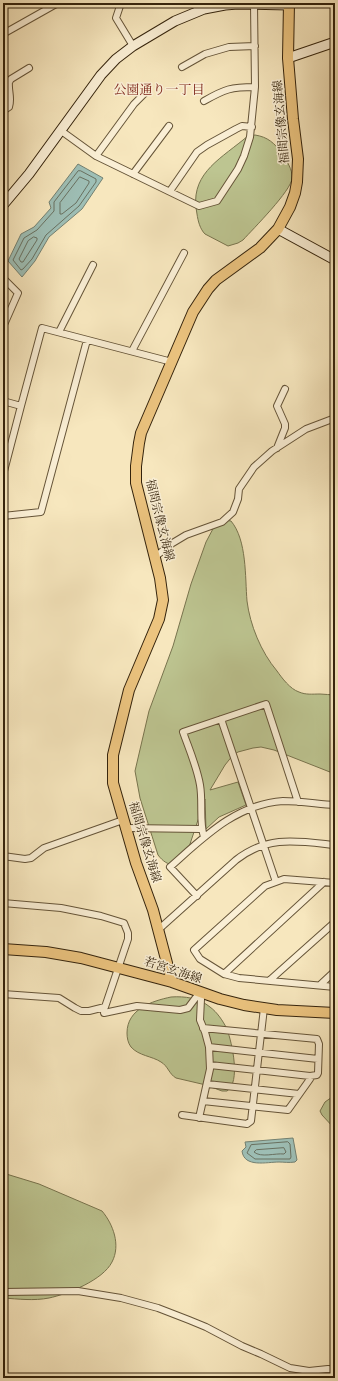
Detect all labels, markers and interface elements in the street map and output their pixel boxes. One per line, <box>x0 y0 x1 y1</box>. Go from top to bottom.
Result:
street label: 福間宗像玄海線 <box>269 79 293 165</box>
district label: 公園通り一丁目 <box>113 81 205 98</box>
street label: 福間宗像玄海線 <box>142 477 178 563</box>
street label: 福間宗像玄海線 <box>125 799 165 885</box>
street label: 若宮玄海線 <box>142 953 204 987</box>

